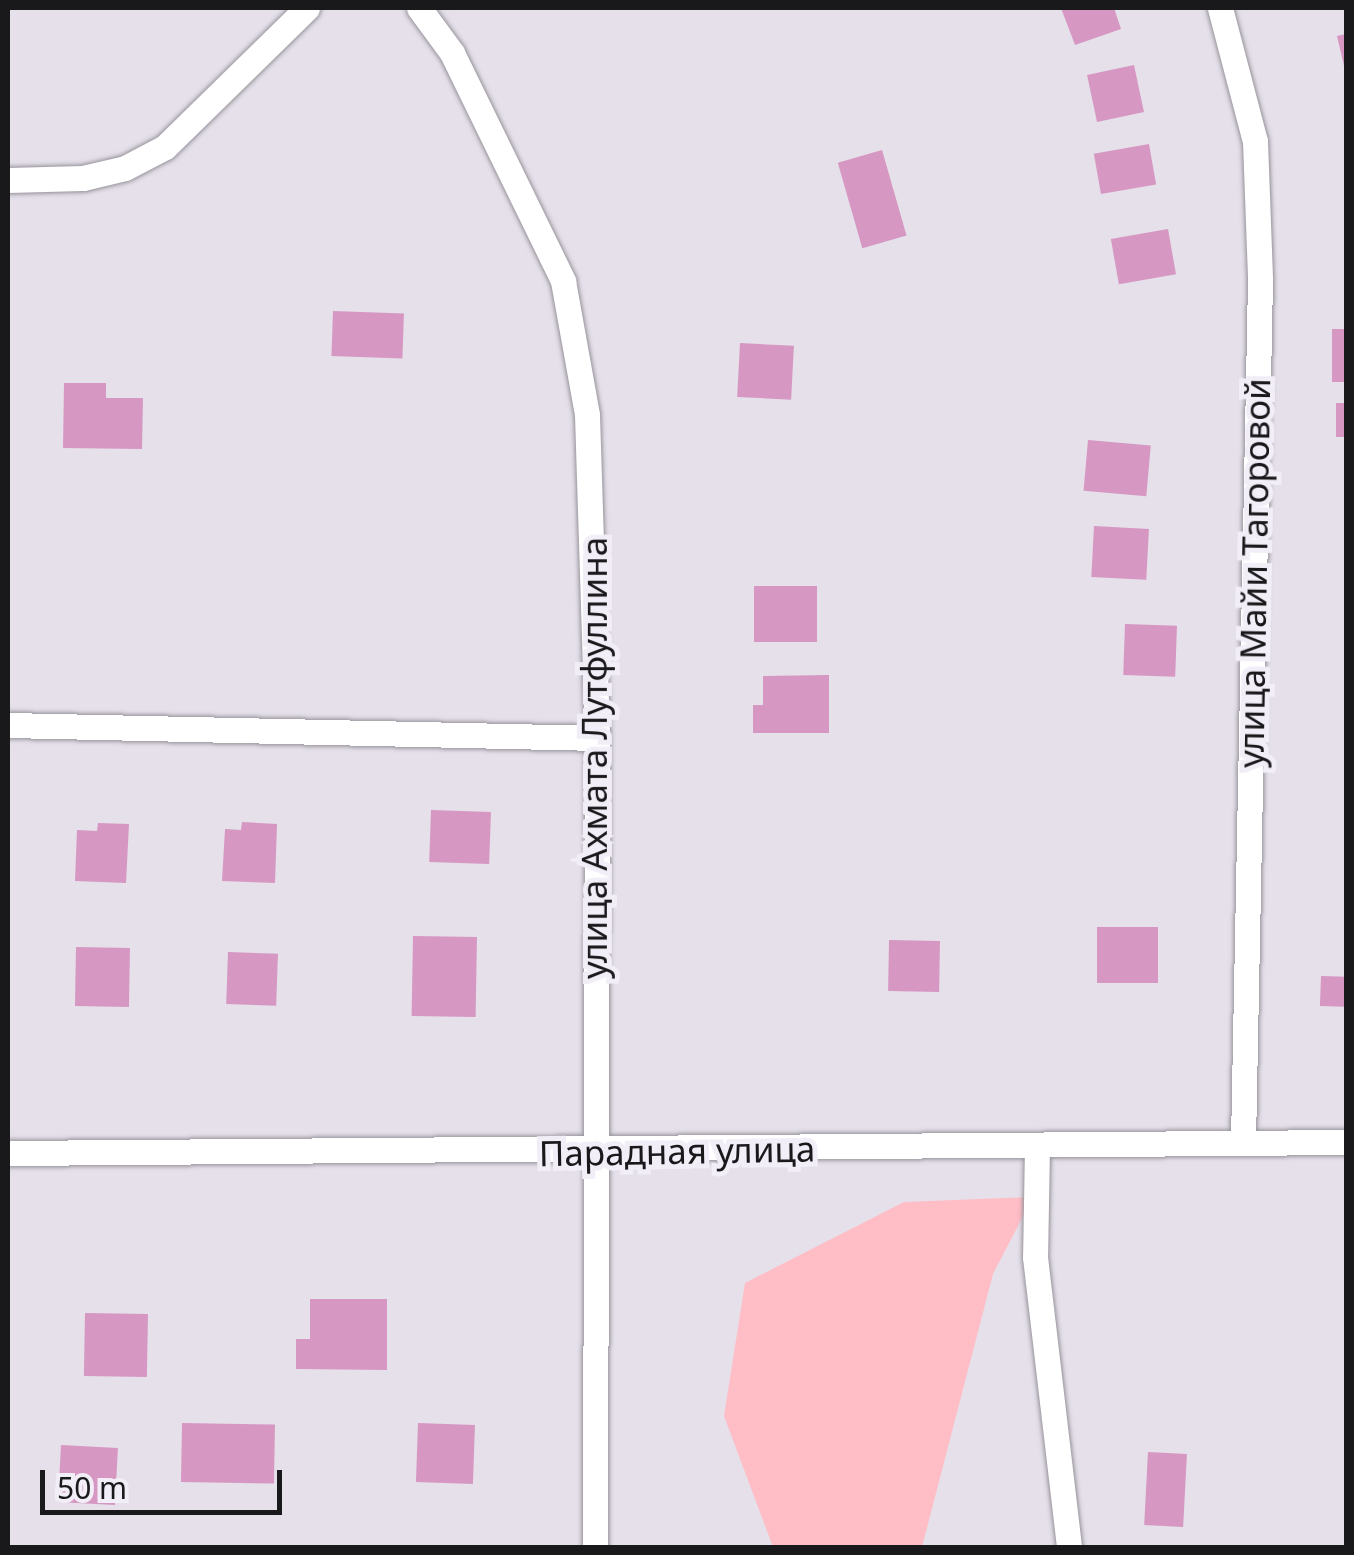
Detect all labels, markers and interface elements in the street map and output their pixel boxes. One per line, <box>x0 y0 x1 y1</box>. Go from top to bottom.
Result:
street label: улица Майи Тагоровой <box>1230 378 1278 768</box>
street label: улица Ахмата Лутфуллина <box>573 537 615 979</box>
street label: Парадная улица <box>538 1128 816 1174</box>
scale bar <box>45 1450 288 1512</box>
text: 50 m <box>57 1467 127 1508</box>

